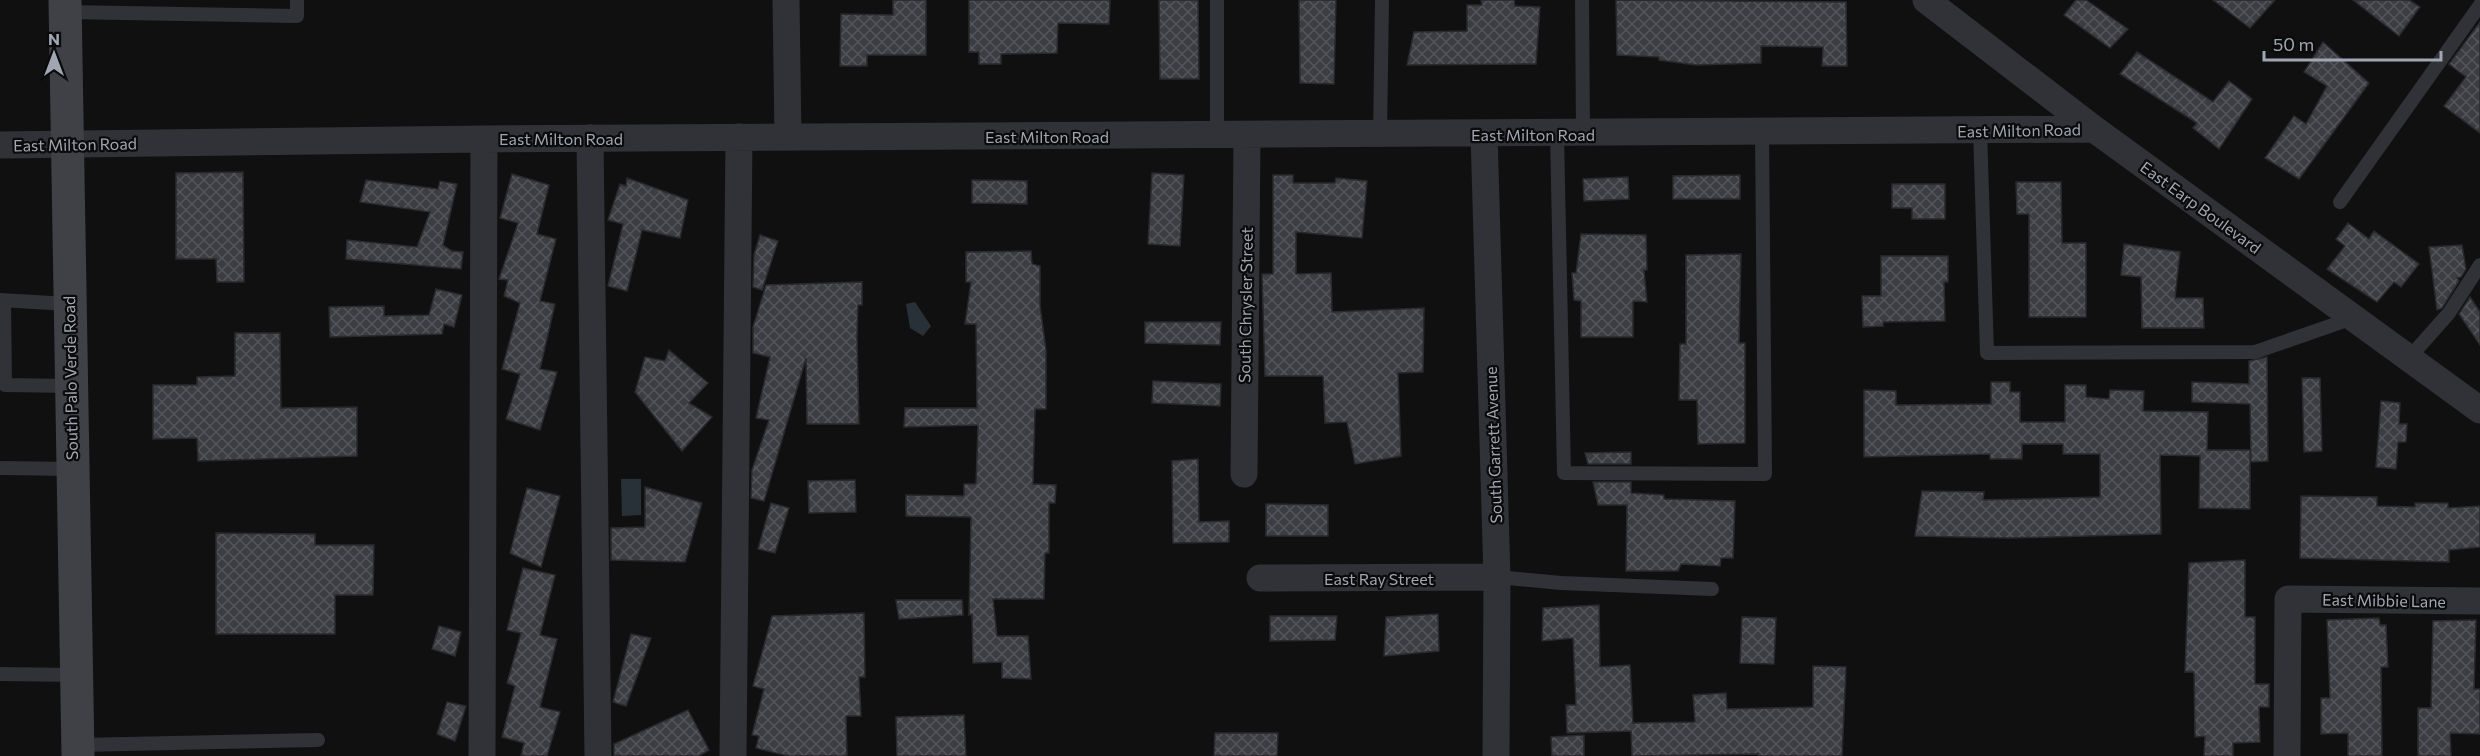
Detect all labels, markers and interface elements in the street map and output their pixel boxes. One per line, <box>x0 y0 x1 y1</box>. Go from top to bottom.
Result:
north arrow <box>24 24 84 84</box>
scale bar <box>2264 24 2441 62</box>
text: N <box>48 29 60 48</box>
text: 50 m <box>2273 33 2314 55</box>
street label: East Milton Road <box>1957 119 2081 141</box>
street label: East Milton Road <box>1471 125 1595 144</box>
street label: East Milton Road <box>985 127 1109 146</box>
street label: East Milton Road <box>499 129 623 148</box>
street label: East Milton Road <box>13 133 137 155</box>
street label: East Earp Boulevard <box>2137 157 2265 257</box>
street label: South Chrysler Street <box>1234 226 1256 383</box>
street label: South Palo Verde Road <box>59 296 81 460</box>
street label: South Garrett Avenue <box>1481 366 1505 524</box>
street label: East Ray Street <box>1324 569 1435 588</box>
street label: East Mibbie Lane <box>2322 589 2446 611</box>

